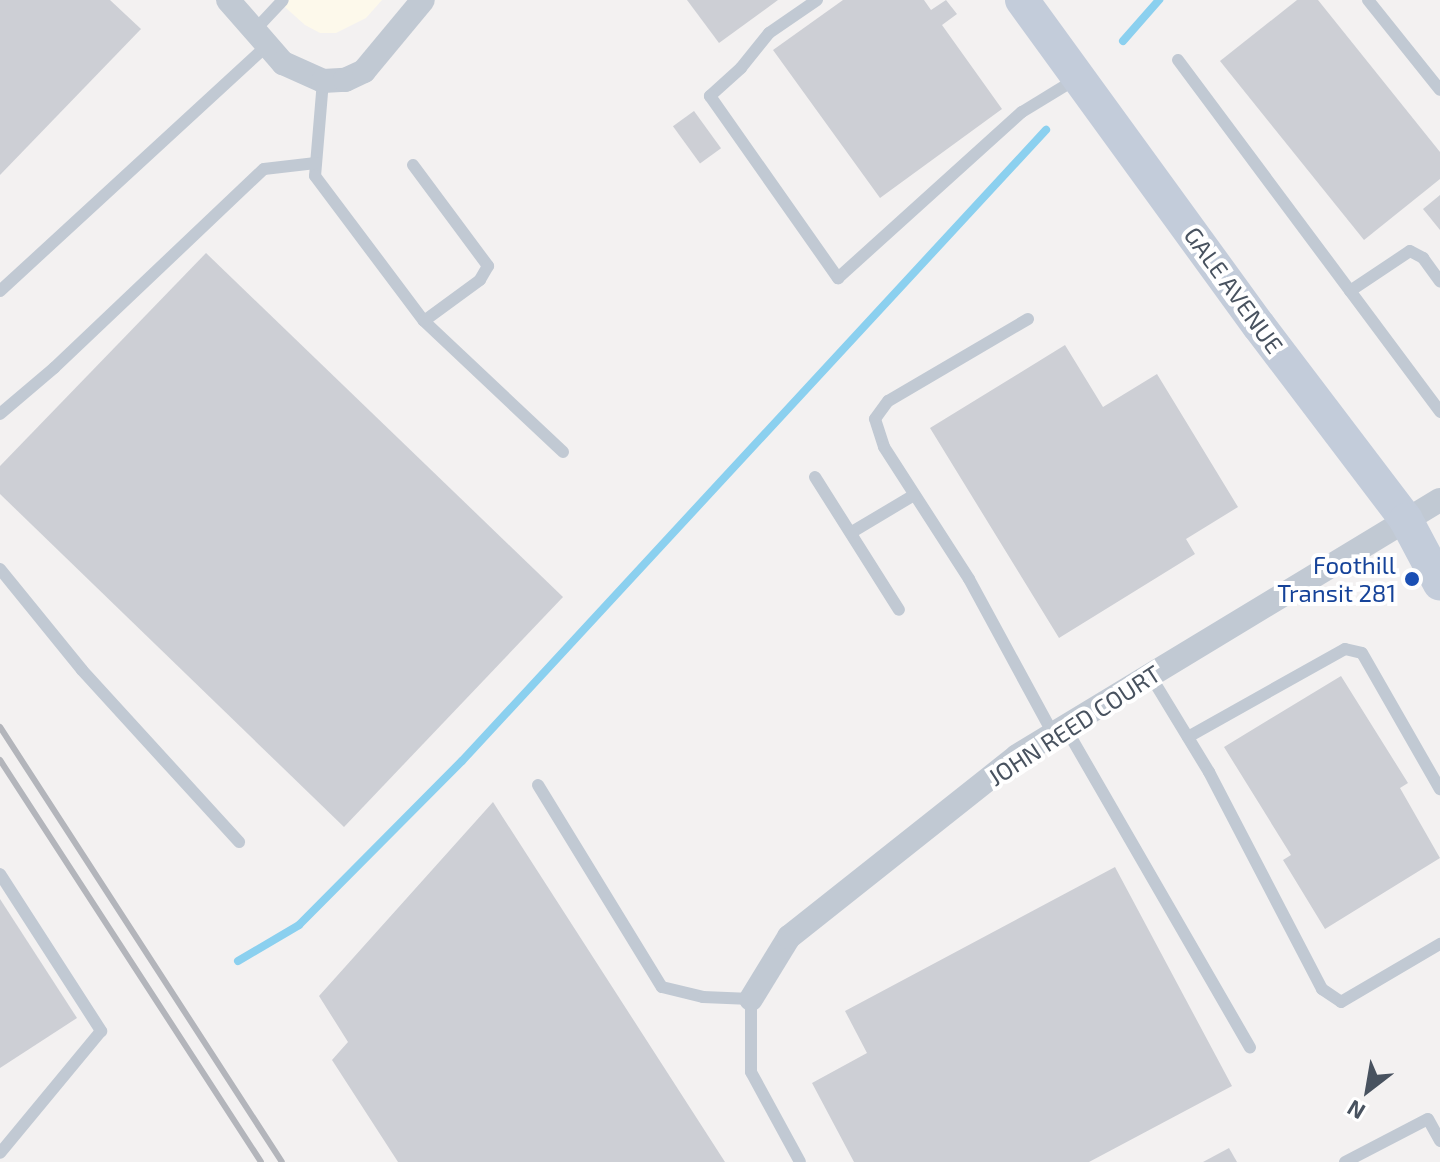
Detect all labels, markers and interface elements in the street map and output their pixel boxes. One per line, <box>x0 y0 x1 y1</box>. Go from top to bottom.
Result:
street label: GALE AVENUE <box>1178 221 1290 359</box>
place label: Foothill Transit 281 <box>1277 551 1396 607</box>
marker: Foothill Transit 281 <box>1403 570 1421 588</box>
street label: JOHN REED COURT <box>983 659 1165 791</box>
north arrow <box>1328 1050 1408 1130</box>
text: N <box>1342 1095 1369 1126</box>

